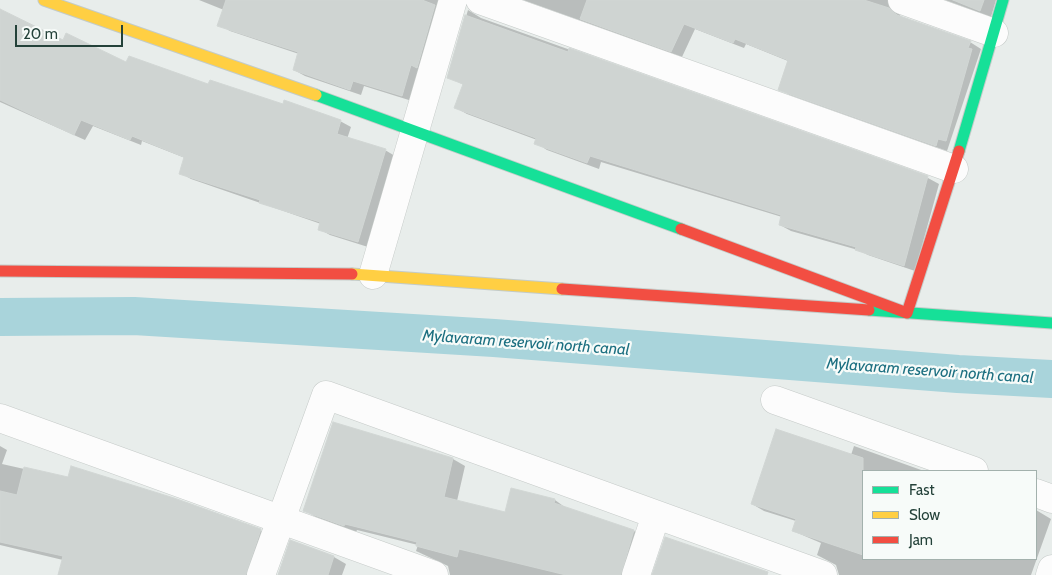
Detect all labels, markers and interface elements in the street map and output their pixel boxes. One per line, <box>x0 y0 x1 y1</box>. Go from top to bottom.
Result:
scale bar <box>18 15 125 47</box>
text: 20 m <box>23 25 58 43</box>
water label: Mylavaram reservoir north canal <box>422 326 630 360</box>
water label: Mylavaram reservoir north canal <box>826 354 1034 388</box>
legend <box>862 470 1037 560</box>
text: Fast <box>909 481 934 499</box>
text: Slow <box>909 506 940 524</box>
text: Jam <box>909 531 933 549</box>

